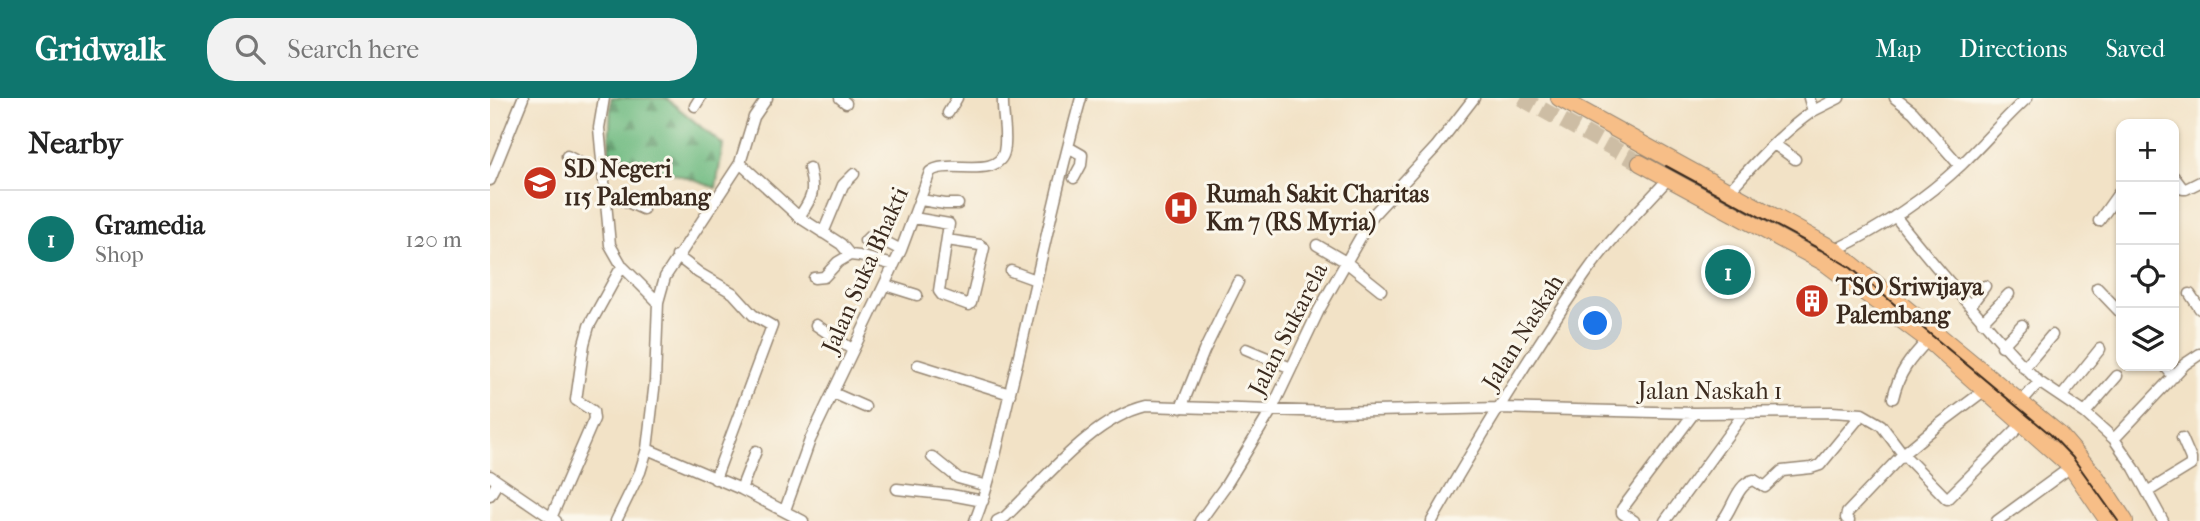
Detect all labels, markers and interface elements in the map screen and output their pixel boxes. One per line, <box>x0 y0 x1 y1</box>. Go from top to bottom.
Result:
search box <box>207 18 697 81</box>
text: Gridwalk <box>35 30 165 69</box>
icon: search <box>231 30 269 68</box>
text: Search here <box>287 34 419 65</box>
text: Map <box>1875 35 1921 63</box>
text: Directions <box>1959 35 2067 63</box>
text: Saved <box>2105 35 2165 63</box>
map controls <box>2116 119 2179 371</box>
button: + <box>2116 119 2179 182</box>
text: Nearby <box>28 126 123 161</box>
place label: SD Negeri 115 Palembang <box>564 155 712 211</box>
school or university icon: SD Negeri 115 Palembang <box>521 164 559 202</box>
place label: Rumah Sakit Charitas Km 7 (RS Myria) <box>1206 180 1429 236</box>
button: − <box>2116 182 2179 245</box>
street label: Jalan Suka Bhakti <box>815 183 914 359</box>
hospital icon: Rumah Sakit Charitas Km 7 (RS Myria) <box>1162 189 1200 227</box>
text: Gramedia <box>95 210 205 241</box>
text: 1 <box>47 226 55 253</box>
text: 120 m <box>405 226 462 253</box>
text: Shop <box>95 241 144 268</box>
button: locate <box>2116 245 2179 308</box>
pin: 1 <box>1705 246 1751 298</box>
street label: Jalan Sukarela <box>1242 257 1334 402</box>
street label: Jalan Naskah <box>1475 269 1570 397</box>
place label: TSO Sriwijaya Palembang <box>1835 273 1984 329</box>
building icon: TSO Sriwijaya Palembang <box>1793 282 1831 320</box>
your location <box>1578 306 1612 340</box>
button: layers <box>2116 308 2179 371</box>
street label: Jalan Naskah 1 <box>1636 377 1782 405</box>

